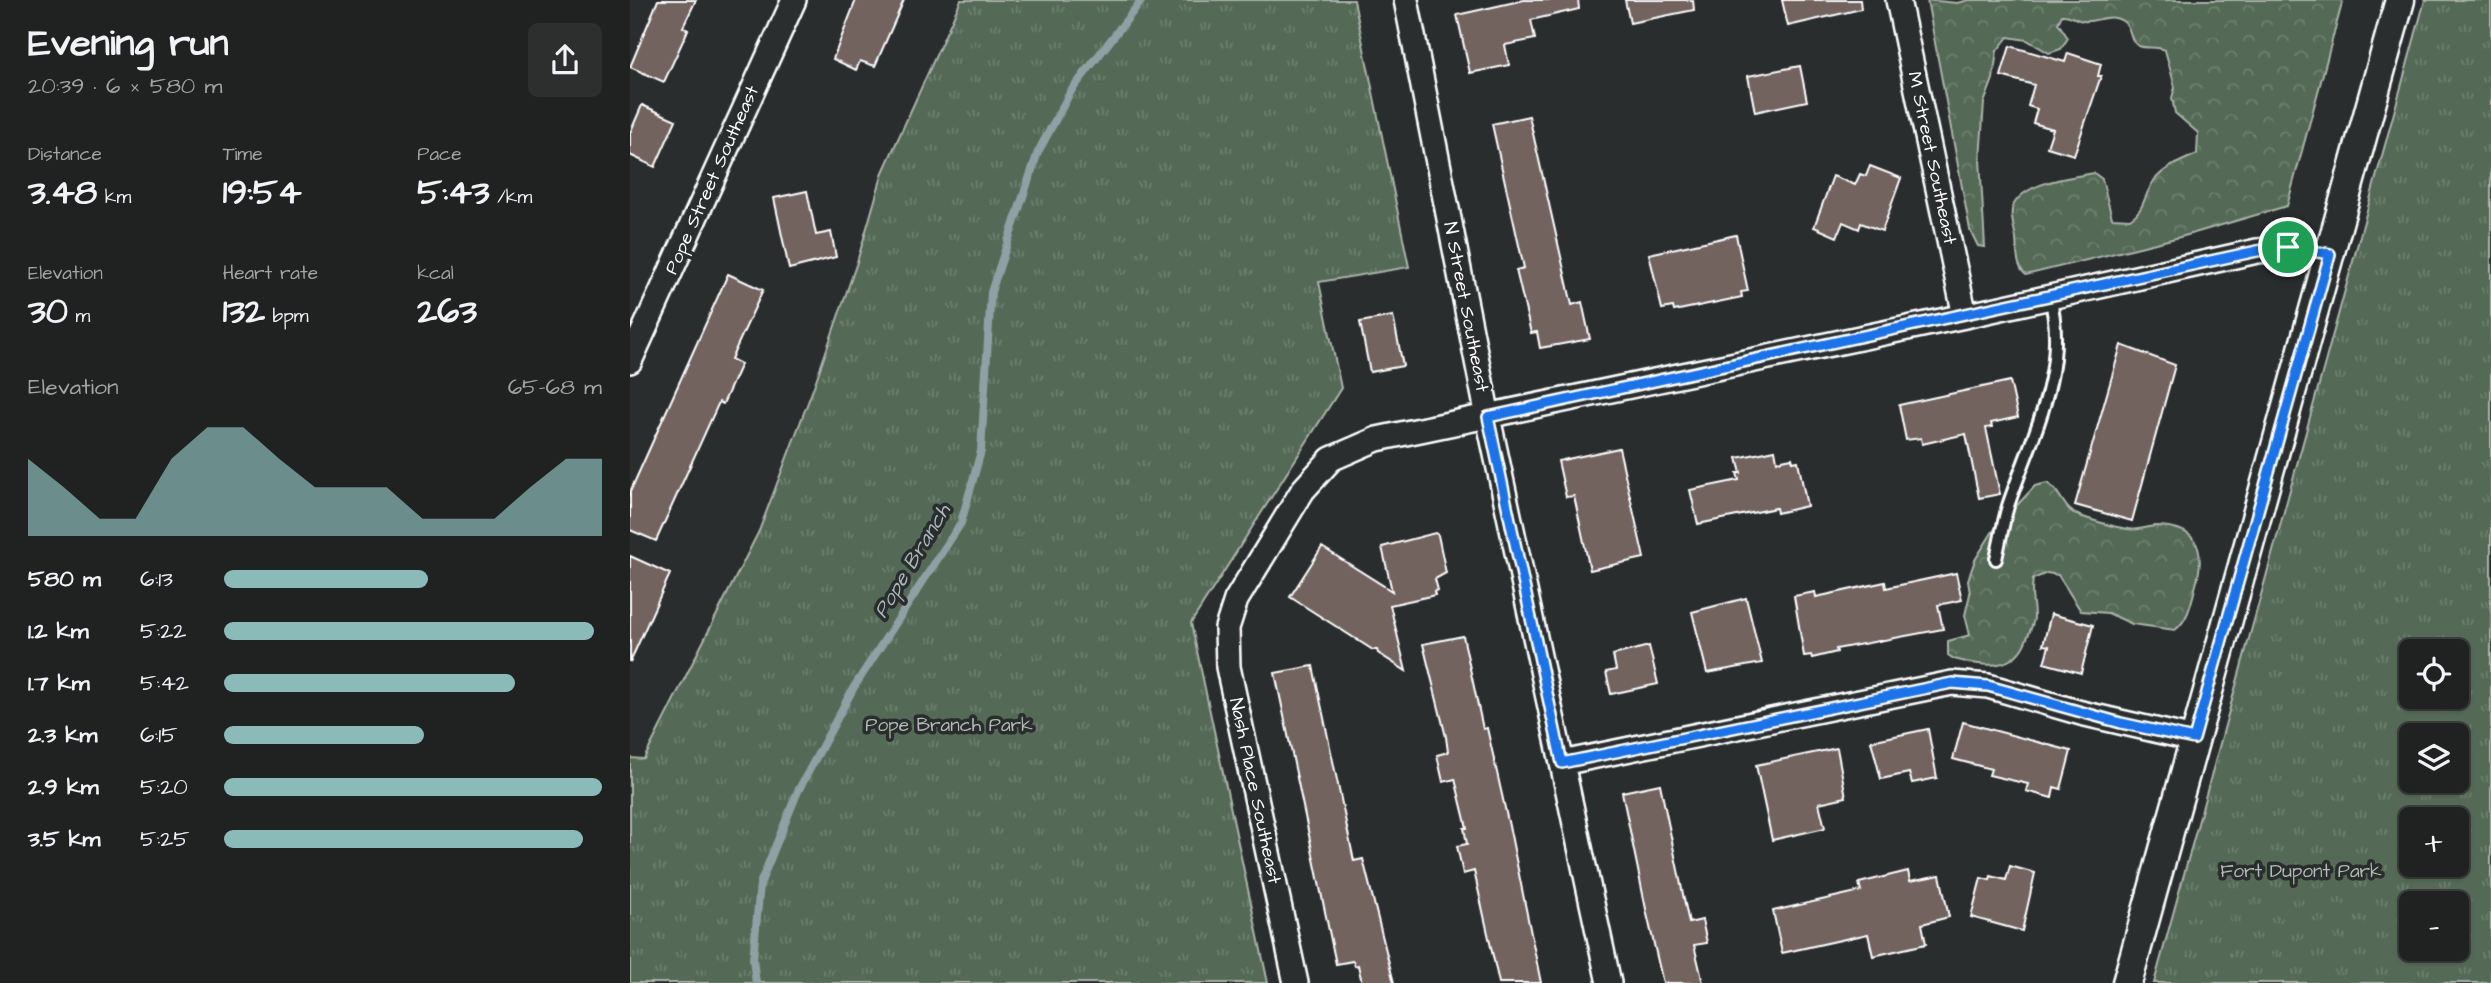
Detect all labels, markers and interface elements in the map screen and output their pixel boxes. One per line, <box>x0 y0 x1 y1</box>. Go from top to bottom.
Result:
text: Evening run <box>28 18 229 70</box>
button: share <box>528 23 602 97</box>
street label: M Street Southeast <box>1900 69 1964 247</box>
text: 20:39 · 6 × 580 m <box>28 70 222 102</box>
street label: Pope Street Southeast <box>658 81 766 279</box>
text: Distance <box>28 141 102 168</box>
text: Time <box>223 141 262 168</box>
text: Pace <box>417 141 461 168</box>
text: 3.48 <box>28 168 97 217</box>
text: 19:54 <box>223 168 302 217</box>
text: 5:43 <box>417 168 490 217</box>
text: km <box>97 184 131 211</box>
text: /km <box>490 184 532 211</box>
pin <box>2258 217 2318 277</box>
street label: N Street Southeast <box>1436 220 1496 395</box>
icon: arrive <box>2269 228 2307 266</box>
text: Elevation <box>28 260 103 287</box>
text: Heart rate <box>223 260 318 287</box>
text: kcal <box>417 260 454 287</box>
text: 30 <box>28 287 68 336</box>
text: 132 <box>223 287 265 336</box>
text: 263 <box>417 287 477 336</box>
text: m <box>68 303 90 330</box>
text: bpm <box>265 303 309 330</box>
text: Elevation <box>28 371 119 403</box>
text: 65–68 m <box>508 371 602 403</box>
water label: Pope Branch <box>867 497 958 623</box>
text: 580 m <box>28 563 101 595</box>
text: 6:13 <box>140 563 173 595</box>
text: 1.2 km <box>28 615 89 647</box>
text: 5:22 <box>140 615 186 647</box>
map controls <box>2399 639 2469 961</box>
button: locate <box>2399 639 2469 709</box>
text: 1.7 km <box>28 667 90 699</box>
text: 5:42 <box>140 667 189 699</box>
street label: Nash Place Southeast <box>1222 695 1288 887</box>
park label: Pope Branch Park <box>865 712 1033 739</box>
text: 2.3 km <box>28 719 97 751</box>
text: 6:15 <box>140 719 178 751</box>
button: layers <box>2399 723 2469 793</box>
text: 2.9 km <box>28 771 99 803</box>
text: 5:20 <box>140 771 188 803</box>
button: + <box>2399 807 2469 877</box>
text: 3.5 km <box>28 823 100 855</box>
text: 5:25 <box>140 823 190 855</box>
park label: Fort Dupont Park <box>2220 858 2382 885</box>
button: − <box>2399 891 2469 961</box>

